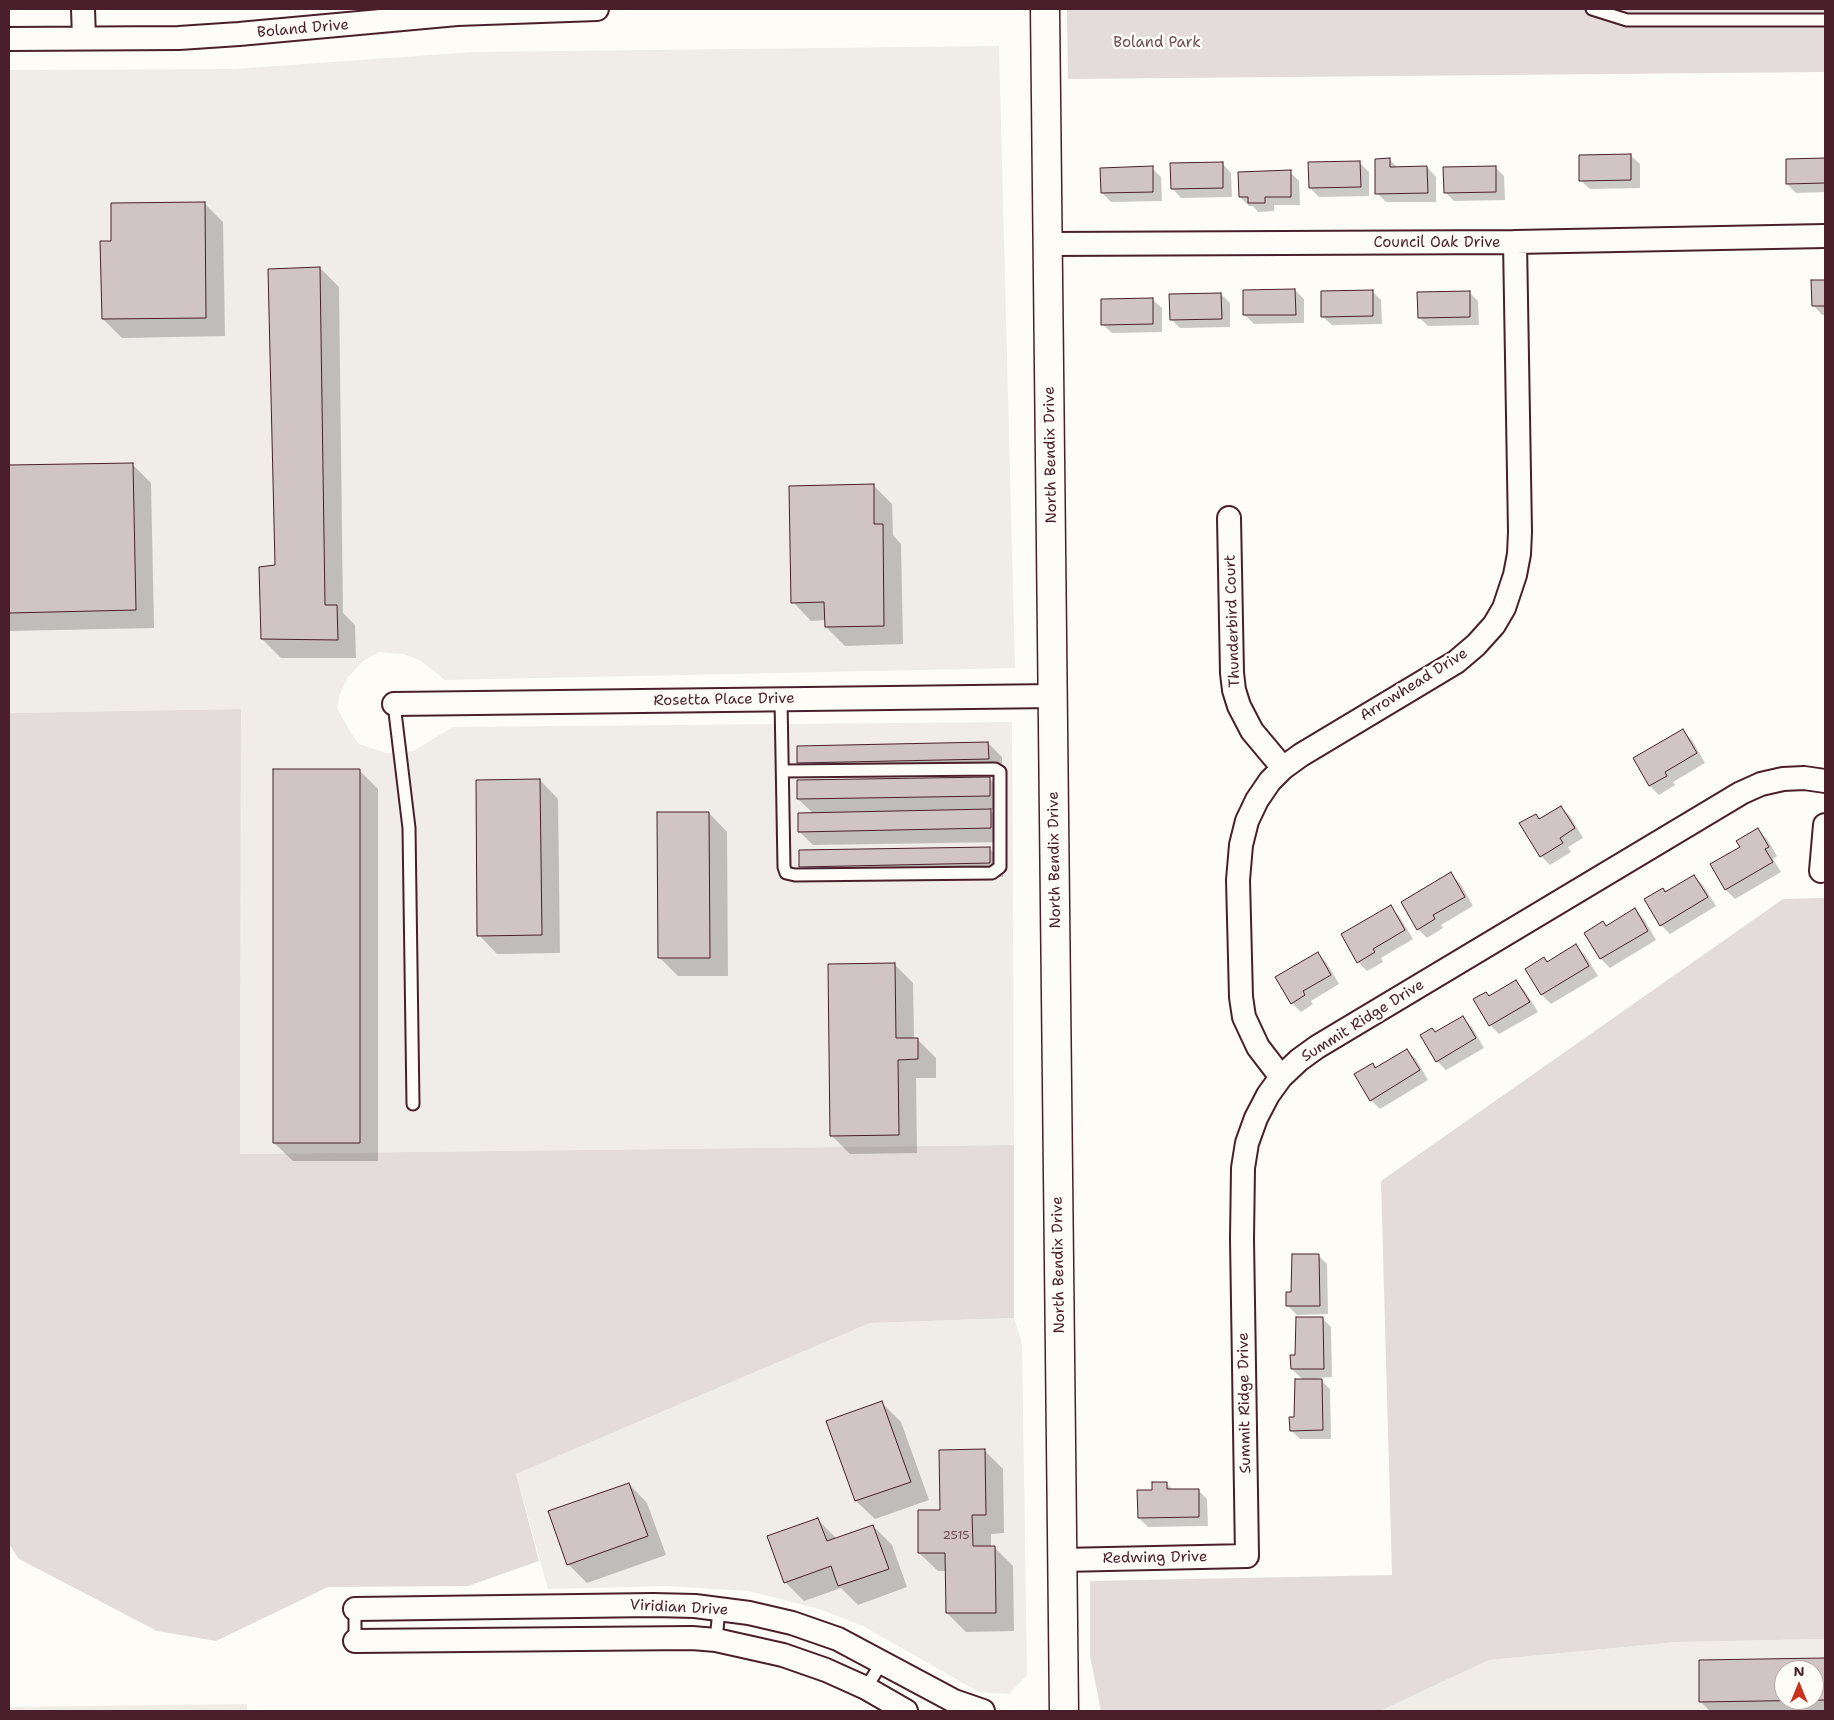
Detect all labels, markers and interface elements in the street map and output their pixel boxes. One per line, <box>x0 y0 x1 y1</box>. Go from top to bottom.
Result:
street label: Boland Drive <box>256 16 350 42</box>
park label: Boland Park <box>1113 34 1201 52</box>
street label: Council Oak Drive <box>1373 234 1501 252</box>
street label: North Bendix Drive <box>1041 386 1061 524</box>
street label: Thunderbird Court <box>1222 554 1244 688</box>
street label: Arrowhead Drive <box>1357 645 1471 725</box>
street label: Rosetta Place Drive <box>653 690 795 710</box>
street label: North Bendix Drive <box>1045 791 1065 929</box>
street label: Summit Ridge Drive <box>1298 976 1428 1066</box>
street label: North Bendix Drive <box>1049 1196 1069 1334</box>
street label: Summit Ridge Drive <box>1235 1332 1255 1474</box>
house number: 2515 <box>942 1529 970 1543</box>
street label: Redwing Drive <box>1102 1548 1208 1568</box>
street label: Viridian Drive <box>629 1596 729 1620</box>
north arrow <box>1774 1660 1824 1710</box>
text: N <box>1793 1662 1805 1680</box>

